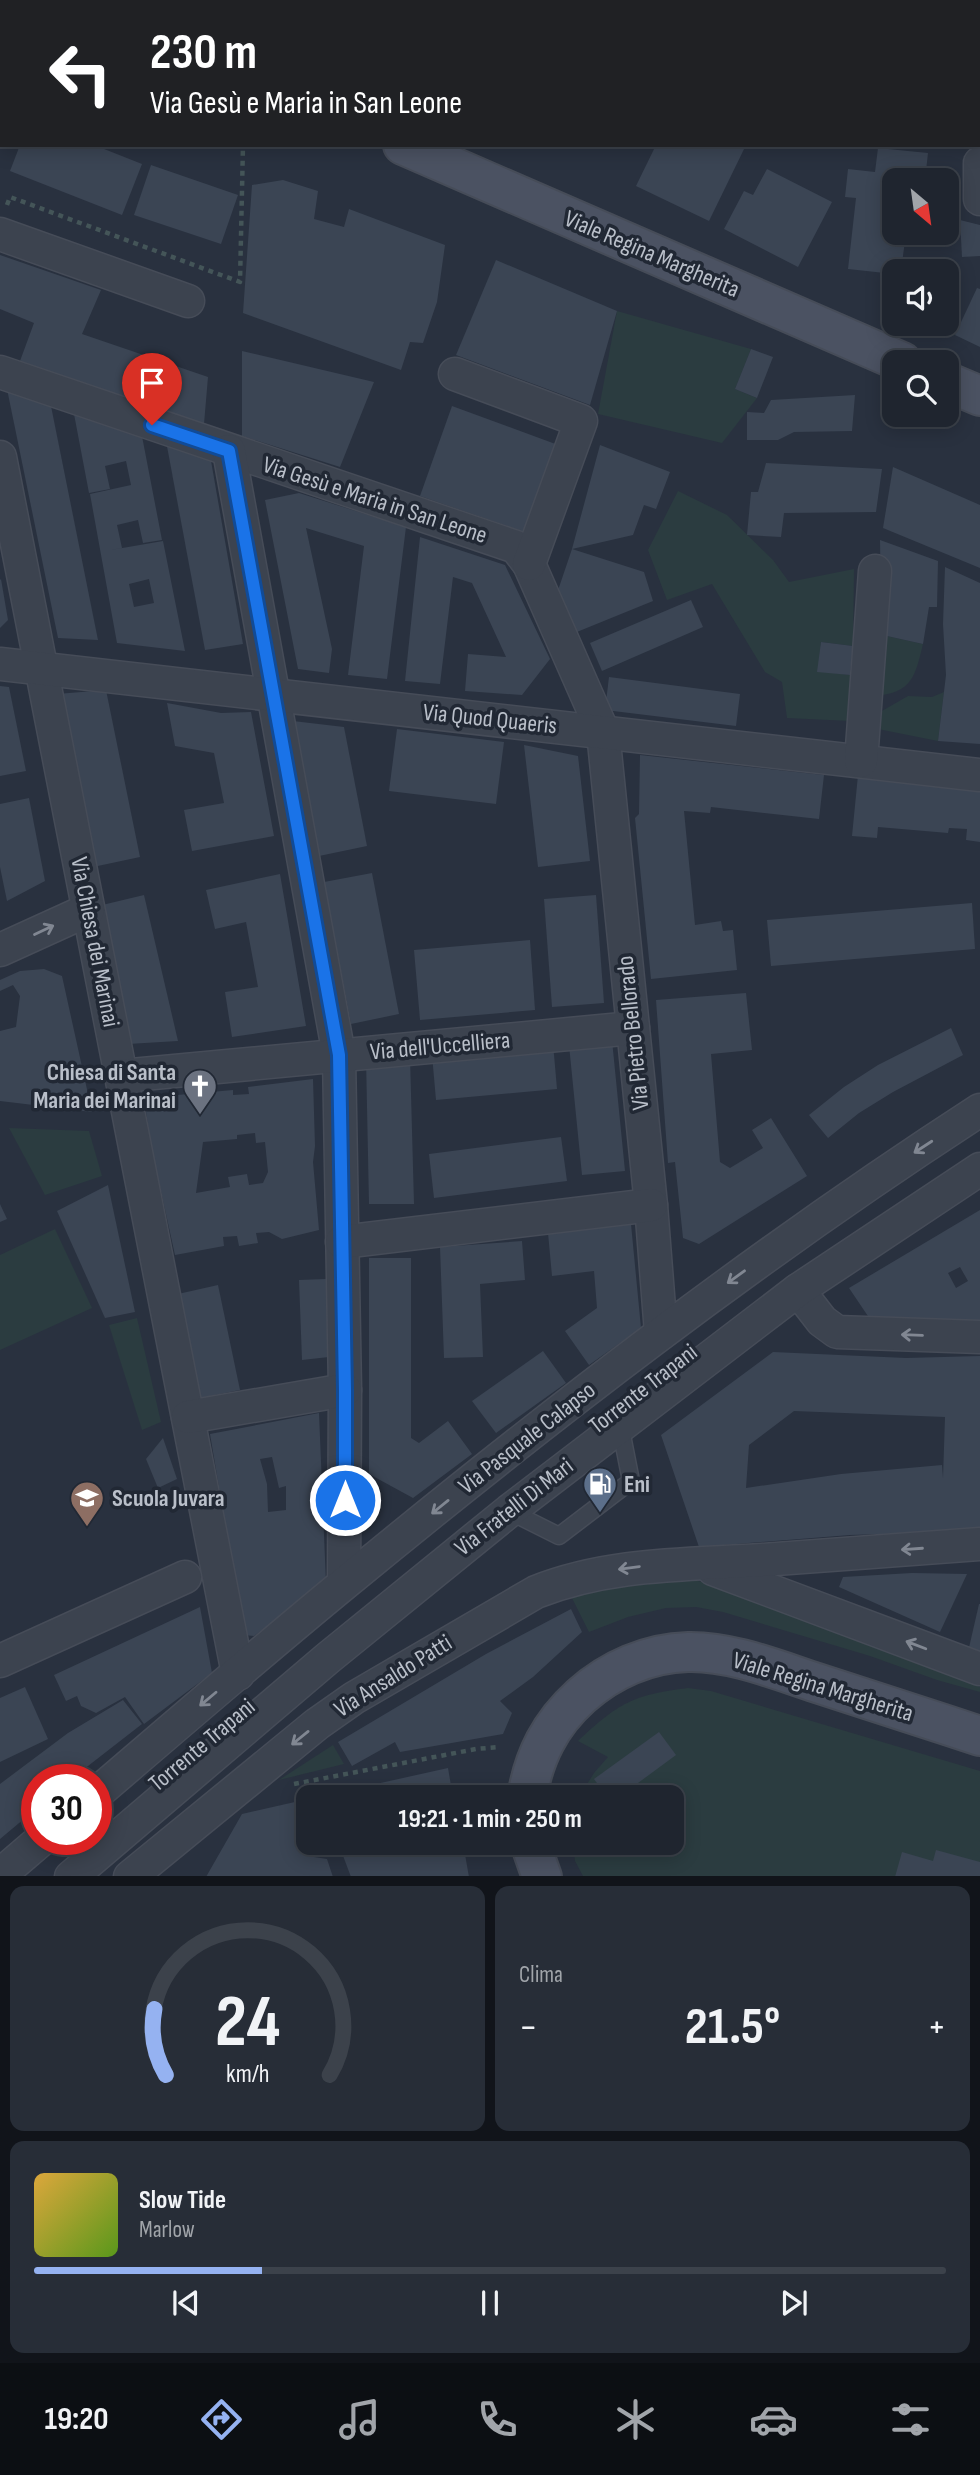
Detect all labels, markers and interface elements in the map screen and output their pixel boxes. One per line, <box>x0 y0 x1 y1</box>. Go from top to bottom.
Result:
text: 230 m <box>150 24 257 83</box>
icon: left <box>35 28 126 119</box>
text: Via Gesù e Maria in San Leone <box>150 84 462 123</box>
north arrow <box>882 168 959 245</box>
map controls <box>882 168 959 427</box>
street label: Viale Regina Margherita <box>560 204 744 304</box>
button: sound <box>882 259 959 336</box>
button: search <box>882 350 959 427</box>
pin <box>122 353 182 425</box>
icon: arrive <box>133 364 171 402</box>
street label: Via Gesù e Maria in San Leone <box>259 450 491 550</box>
street label: Via Quod Quaeris <box>422 698 558 740</box>
street label: Via Chiesa dei Marinai <box>64 854 126 1030</box>
one-way arrow <box>33 923 54 936</box>
street label: Via Pietro Bellorado <box>610 954 656 1112</box>
street label: Via dell'Uccelliera <box>369 1025 511 1067</box>
place label: Chiesa di Santa Maria dei Marinai <box>33 1058 176 1115</box>
church icon: Chiesa di Santa Maria dei Marinai <box>181 1067 219 1116</box>
one-way arrow <box>913 1141 933 1155</box>
one-way arrow <box>727 1270 746 1284</box>
one-way arrow <box>901 1328 924 1341</box>
street label: Torrente Trapani <box>583 1338 703 1440</box>
street label: Via Pasquale Calapso <box>453 1376 601 1500</box>
street label: Via Fratelli Di Mari <box>449 1452 579 1562</box>
position arrow <box>308 1463 382 1537</box>
fuel station icon: Eni <box>581 1465 619 1514</box>
place label: Eni <box>624 1470 650 1499</box>
school or university icon: Scuola Juvara <box>68 1479 106 1528</box>
place label: Scuola Juvara <box>112 1484 225 1513</box>
one-way arrow <box>432 1499 450 1514</box>
one-way arrow <box>901 1543 924 1556</box>
one-way arrow <box>618 1562 641 1575</box>
street label: Via Ansaldo Patti <box>329 1628 457 1724</box>
one-way arrow <box>906 1638 928 1650</box>
street label: Viale Regina Margherita <box>729 1646 917 1728</box>
one-way arrow <box>200 1691 218 1707</box>
street label: Torrente Trapani <box>143 1692 261 1798</box>
one-way arrow <box>291 1730 309 1746</box>
speed limit sign: 30 <box>21 1764 112 1855</box>
text: 19:21 · 1 min · 250 m <box>398 1804 582 1835</box>
text: Clima <box>519 1961 563 1989</box>
text: 24 <box>215 1979 280 2067</box>
text: 21.5° <box>685 1996 780 2059</box>
text: − <box>519 2005 538 2050</box>
text: + <box>927 2005 946 2050</box>
text: km/h <box>226 2058 269 2089</box>
text: Slow Tide <box>139 2185 226 2216</box>
text: Marlow <box>139 2216 195 2244</box>
icon: previous <box>167 2284 205 2322</box>
icon: pause <box>471 2284 509 2322</box>
icon: next <box>775 2284 813 2322</box>
icon: directions <box>197 2395 246 2444</box>
icon: music <box>335 2395 384 2444</box>
icon: phone <box>473 2395 522 2444</box>
icon: climate <box>611 2395 660 2444</box>
icon: car <box>749 2395 798 2444</box>
icon: filters <box>886 2395 935 2444</box>
text: 19:20 <box>44 2400 109 2439</box>

